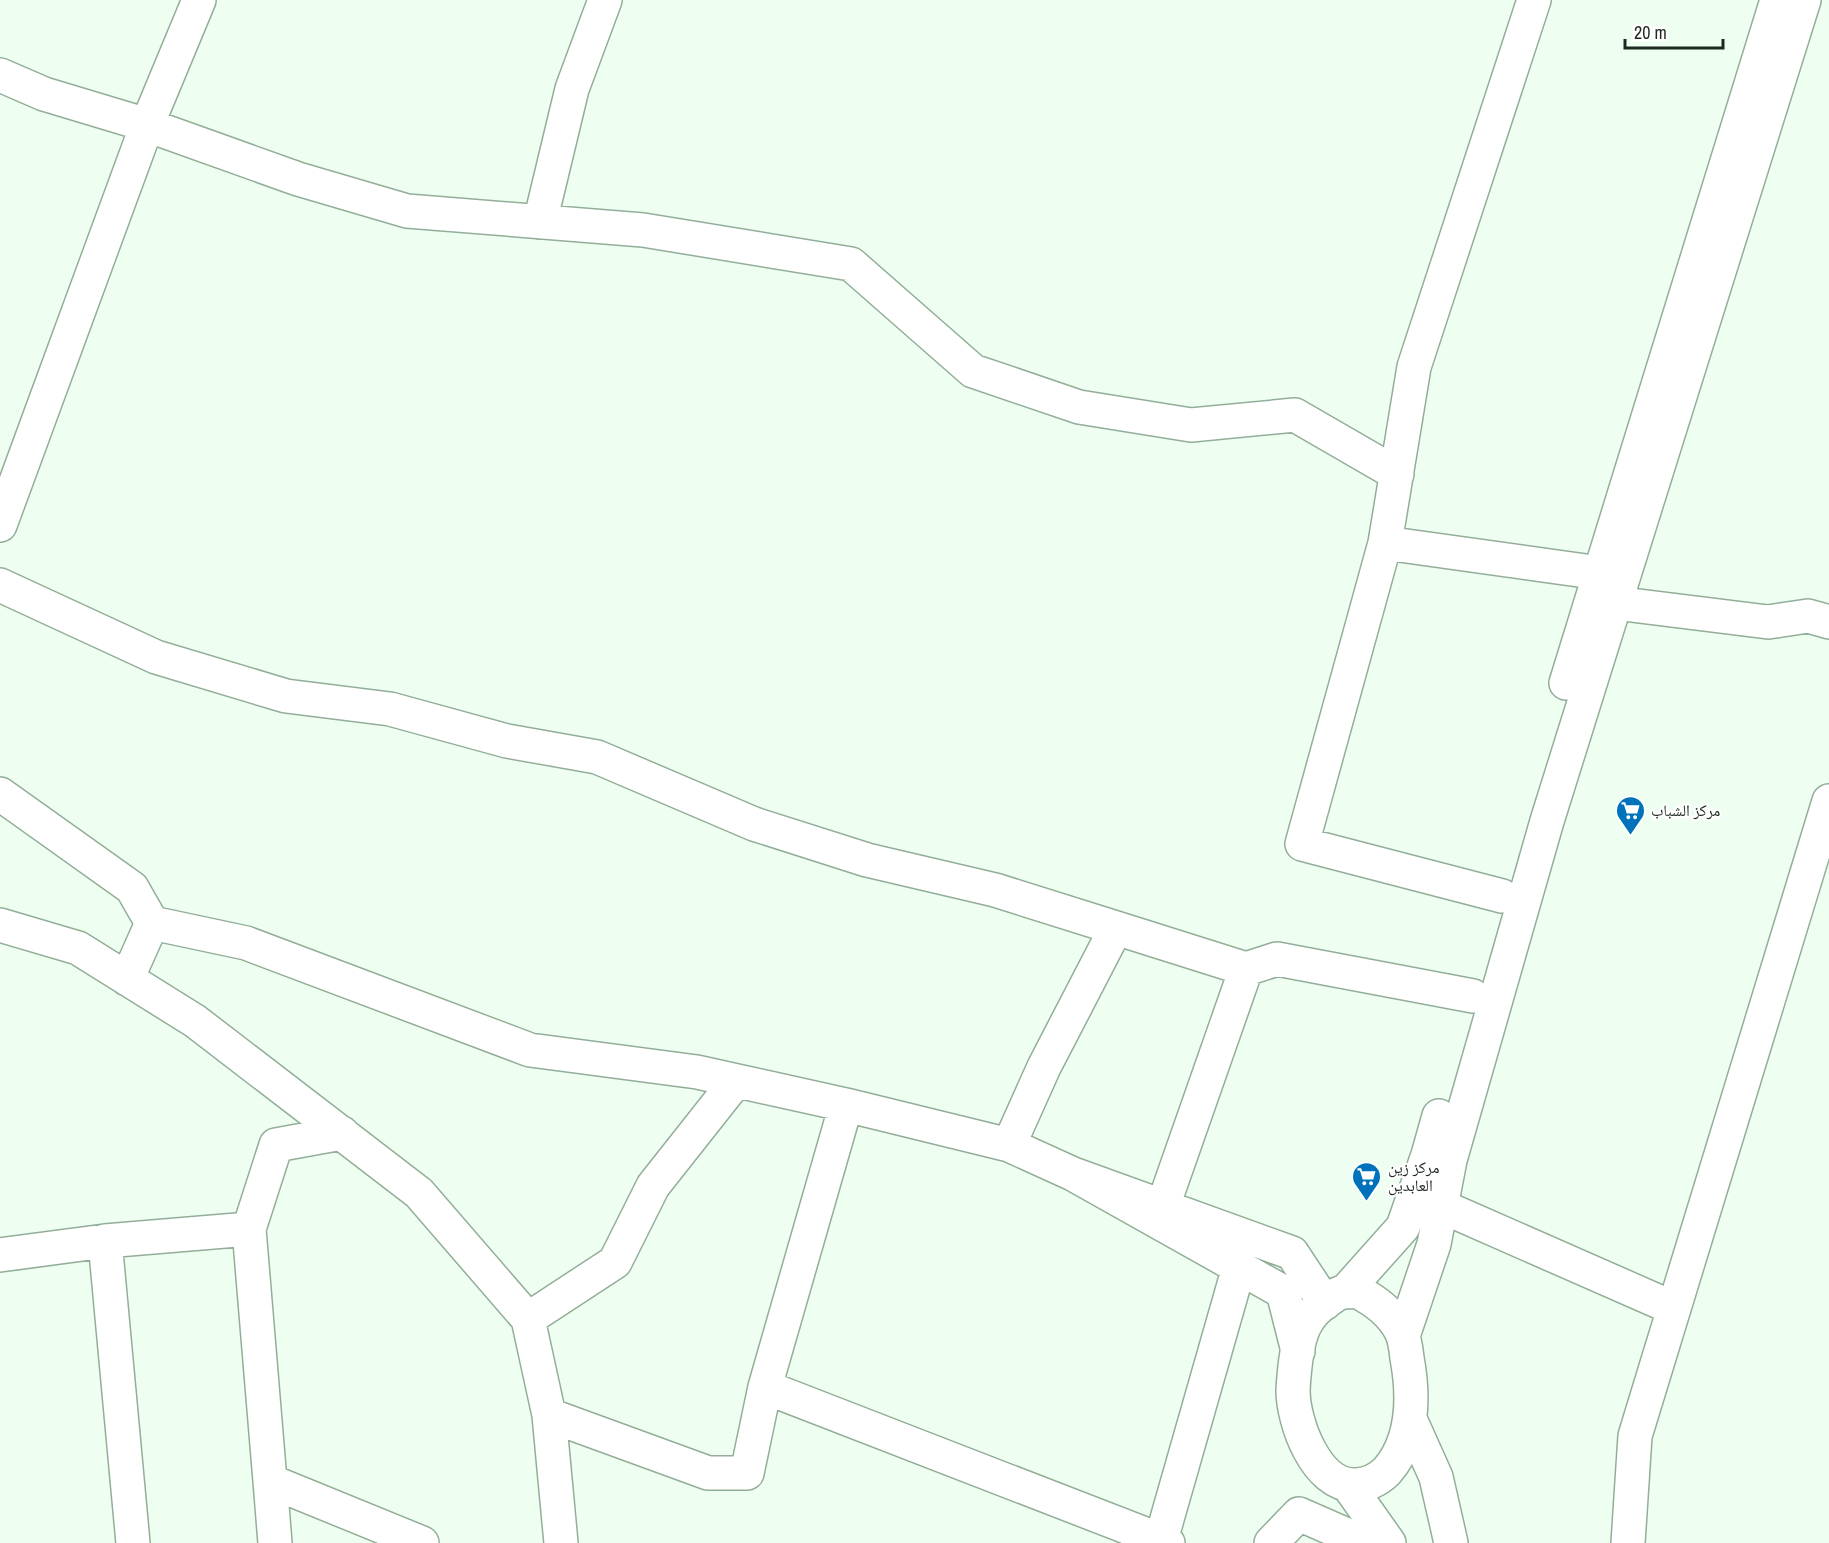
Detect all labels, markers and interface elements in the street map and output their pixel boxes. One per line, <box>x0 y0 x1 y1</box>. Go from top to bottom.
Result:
scale bar <box>1625 12 1722 50</box>
text: 20 m <box>1634 20 1667 45</box>
supermarket icon: مركز الشباب <box>1614 794 1646 836</box>
place label: مركز الشباب <box>1651 799 1720 821</box>
place label: مركز زين العابدين <box>1388 1156 1440 1196</box>
supermarket icon: مركز زين العابدين <box>1351 1160 1383 1202</box>

